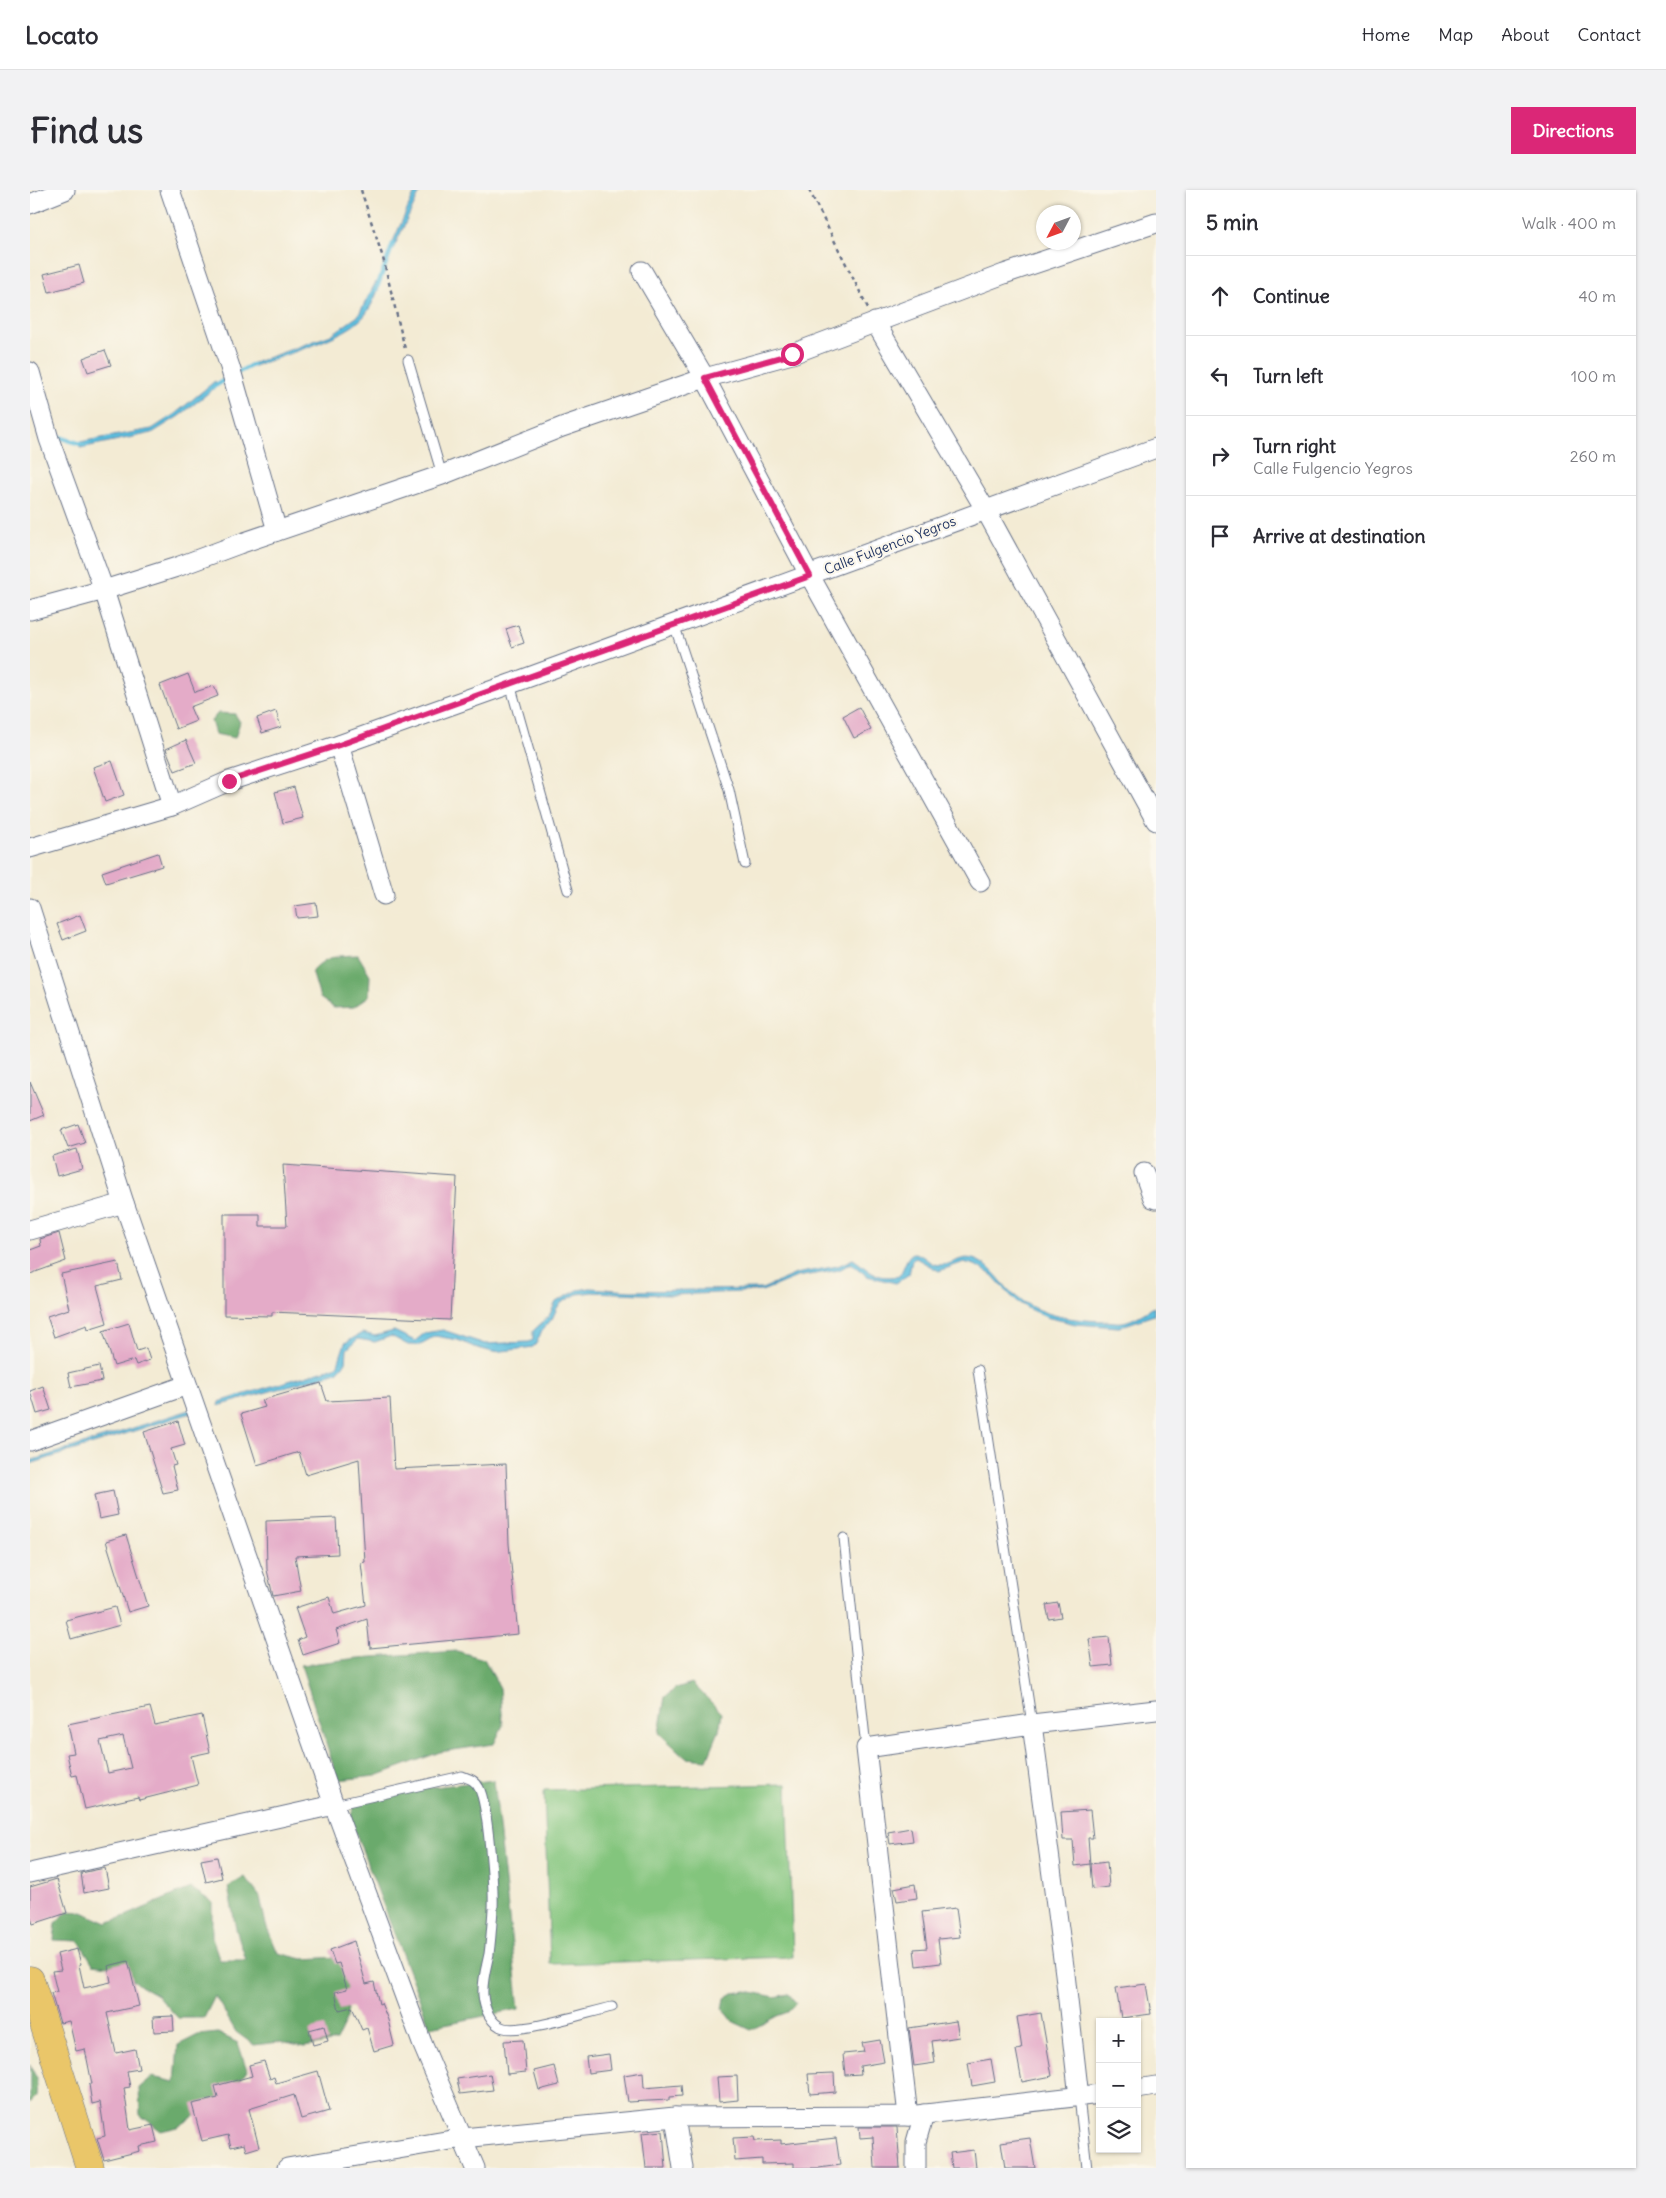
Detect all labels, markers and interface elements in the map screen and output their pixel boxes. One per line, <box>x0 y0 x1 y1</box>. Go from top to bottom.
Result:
text: Locato <box>25 20 99 50</box>
text: Home <box>1362 23 1410 46</box>
text: Map <box>1438 23 1473 46</box>
text: About <box>1501 23 1549 46</box>
text: Contact <box>1577 23 1641 46</box>
button: Directions <box>1511 107 1636 154</box>
text: Find us <box>30 108 143 152</box>
north arrow <box>1036 205 1081 250</box>
text: 5 min <box>1206 209 1258 236</box>
text: Walk · 400 m <box>1522 213 1616 233</box>
icon: ahead <box>1206 282 1234 310</box>
text: Continue <box>1253 284 1330 308</box>
text: 40 m <box>1578 286 1616 306</box>
route start <box>781 343 804 366</box>
icon: left <box>1206 362 1234 390</box>
text: Turn left <box>1253 364 1323 388</box>
text: 100 m <box>1571 366 1616 386</box>
text: Turn right <box>1253 434 1336 458</box>
icon: right <box>1206 442 1234 470</box>
text: 260 m <box>1570 446 1616 466</box>
text: Calle Fulgencio Yegros <box>1253 458 1413 478</box>
street label: Calle Fulgencio Yegros <box>822 512 958 578</box>
icon: arrive <box>1206 522 1234 550</box>
text: Arrive at destination <box>1253 524 1426 548</box>
route end <box>218 770 241 793</box>
map controls <box>1096 2018 1141 2153</box>
button: + <box>1096 2018 1141 2063</box>
button: − <box>1096 2063 1141 2108</box>
button: layers <box>1096 2108 1141 2153</box>

